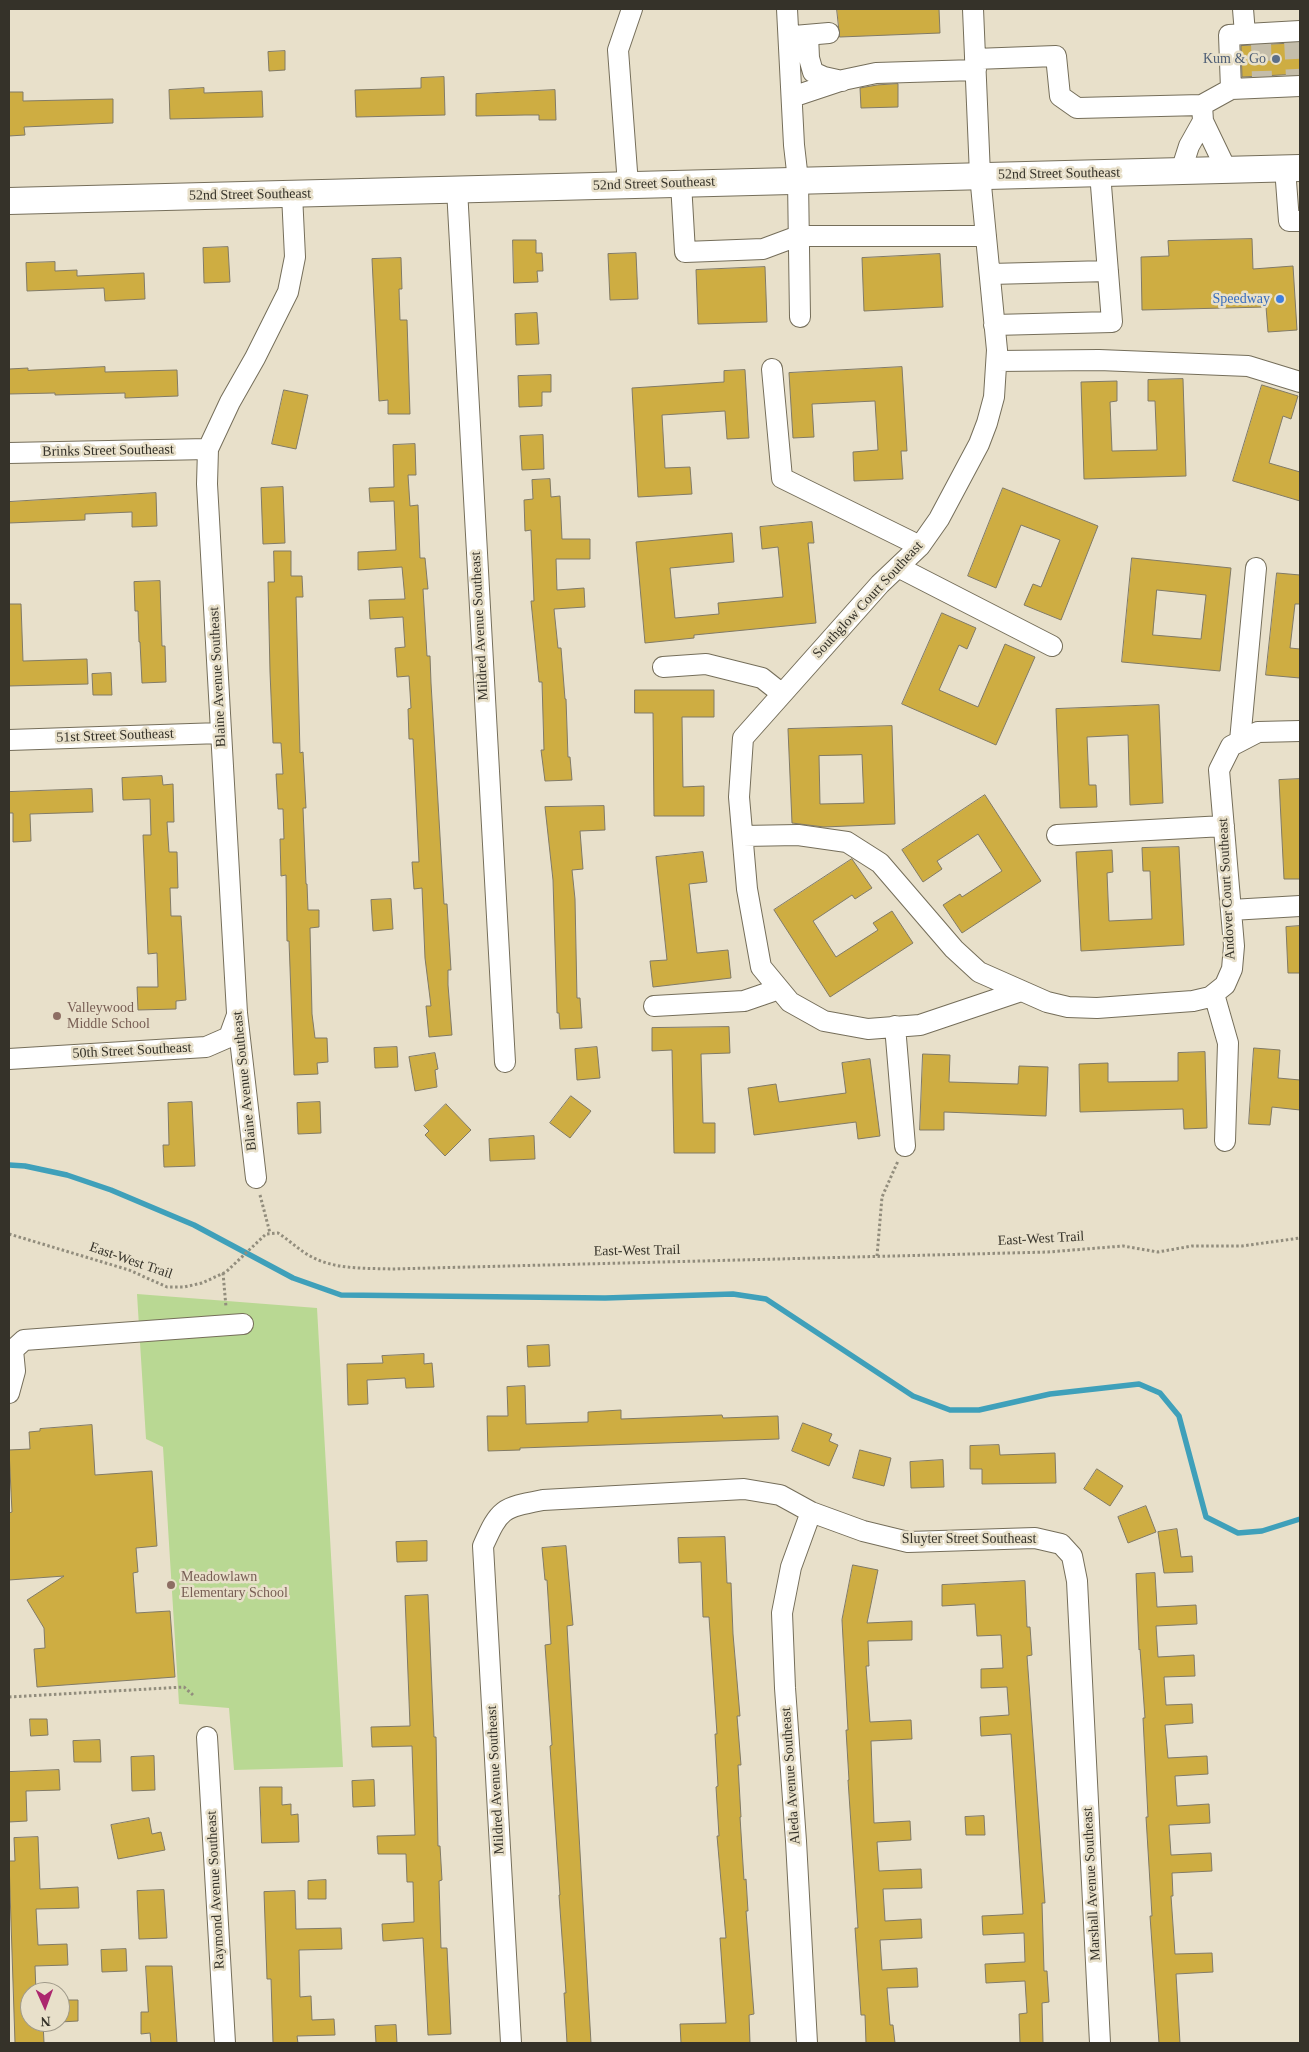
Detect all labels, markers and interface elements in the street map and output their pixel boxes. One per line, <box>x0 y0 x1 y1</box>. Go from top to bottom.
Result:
place label: Kum & Go <box>1203 51 1266 67</box>
marker: Kum & Go <box>1270 53 1282 65</box>
street label: 52nd Street Southeast <box>998 165 1120 183</box>
street label: 52nd Street Southeast <box>593 173 715 195</box>
street label: 52nd Street Southeast <box>189 186 311 204</box>
place label: Speedway <box>1212 291 1270 307</box>
marker: Speedway <box>1274 293 1286 305</box>
street label: Brinks Street Southeast <box>42 441 174 461</box>
street label: Southglow Court Southeast <box>809 538 927 662</box>
street label: Mildred Avenue Southeast <box>468 551 492 701</box>
street label: Blaine Avenue Southeast <box>206 606 230 748</box>
street label: 51st Street Southeast <box>56 726 174 746</box>
street label: Andover Court Southeast <box>1215 817 1239 961</box>
place label: Valleywood Middle School <box>67 1000 150 1032</box>
marker: Valleywood Middle School <box>51 1010 63 1022</box>
street label: Blaine Avenue Southeast <box>229 1010 261 1152</box>
street label: 50th Street Southeast <box>72 1039 192 1063</box>
street label: East-West Trail <box>997 1228 1085 1250</box>
street label: East-West Trail <box>87 1239 175 1283</box>
street label: East-West Trail <box>594 1242 680 1260</box>
street label: Sluyter Street Southeast <box>902 1531 1036 1547</box>
place label: Meadowlawn Elementary School <box>181 1569 288 1601</box>
marker: Meadowlawn Elementary School <box>165 1579 177 1591</box>
street label: Mildred Avenue Southeast <box>484 1705 508 1855</box>
street label: Aleda Avenue Southeast <box>778 1707 804 1845</box>
street label: Marshall Avenue Southeast <box>1080 1807 1104 1961</box>
street label: Raymond Avenue Southeast <box>203 1810 229 1970</box>
north arrow <box>20 1982 70 2032</box>
text: N <box>40 2014 51 2029</box>

